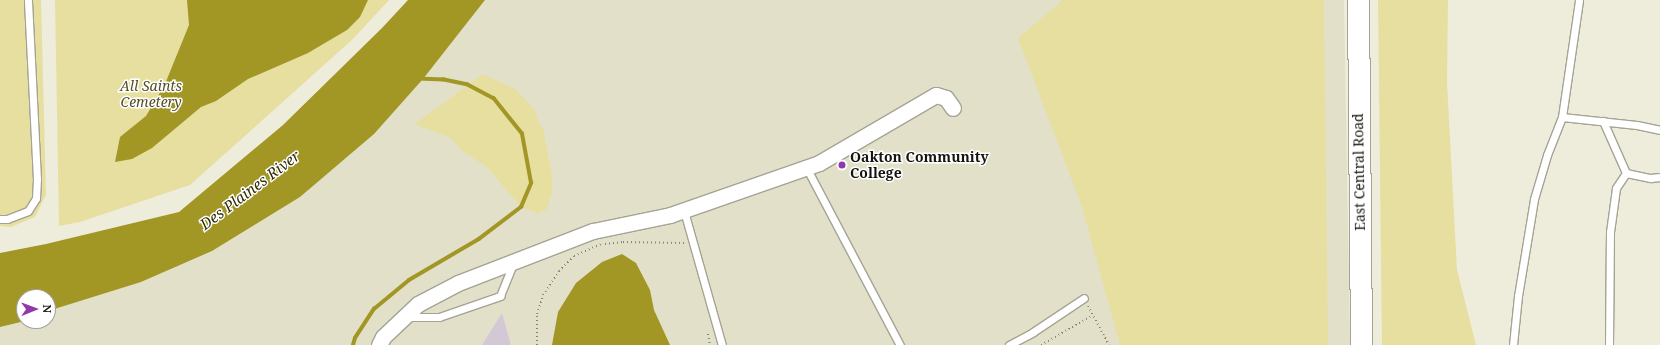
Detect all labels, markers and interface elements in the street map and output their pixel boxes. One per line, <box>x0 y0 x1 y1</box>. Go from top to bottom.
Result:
park label: All Saints Cemetery <box>120 78 182 110</box>
street label: East Central Road <box>1350 113 1368 231</box>
water label: Des Plaines River <box>196 147 304 233</box>
place label: Oakton Community College <box>850 149 989 182</box>
marker: Oakton Community College <box>837 160 847 170</box>
north arrow <box>16 289 56 329</box>
text: N <box>40 304 55 313</box>

